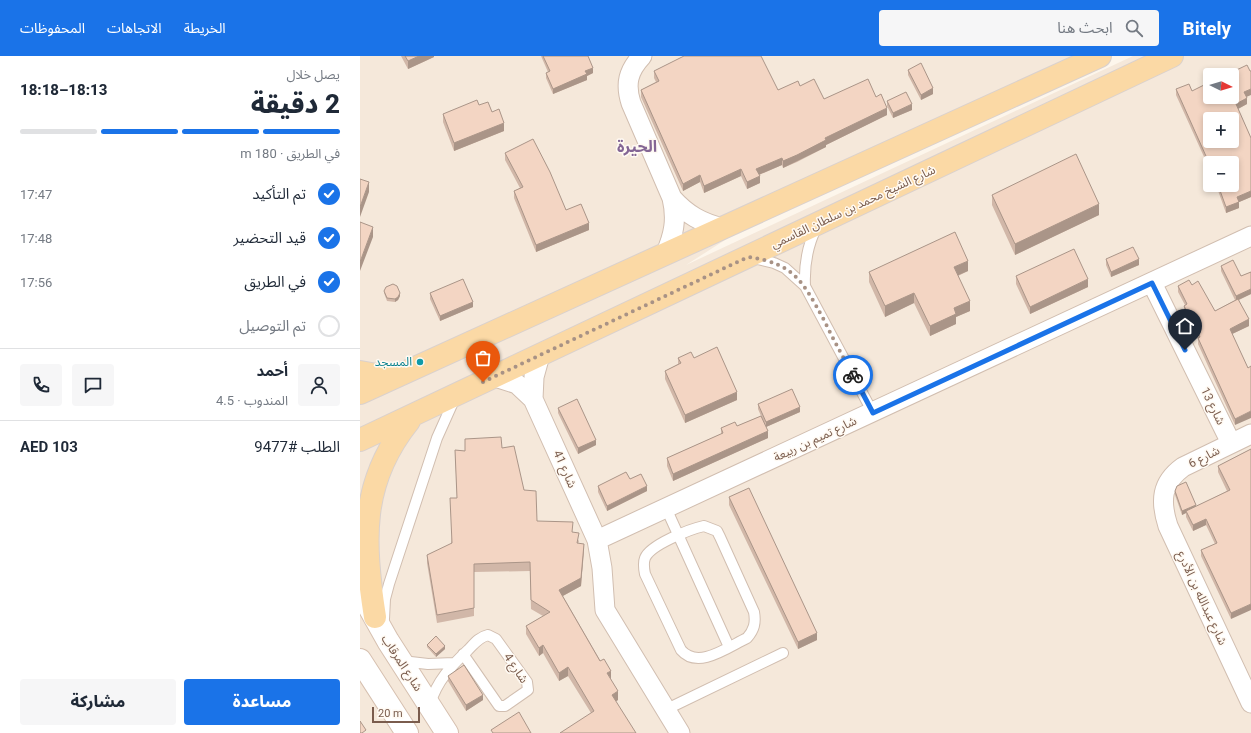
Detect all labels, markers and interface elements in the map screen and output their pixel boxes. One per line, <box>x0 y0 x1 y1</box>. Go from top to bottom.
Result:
search box <box>879 10 1159 46</box>
icon: search <box>1123 17 1145 39</box>
text: Bitely <box>1183 17 1231 40</box>
text: ابحث هنا <box>1057 19 1113 37</box>
text: المحفوظات <box>20 20 85 36</box>
text: الاتجاهات <box>107 20 162 36</box>
text: الخريطة <box>184 20 226 36</box>
text: يصل خلال <box>287 67 340 82</box>
north arrow <box>1203 68 1239 104</box>
map controls <box>1203 68 1239 192</box>
text: 18:13–18:18 <box>20 81 107 99</box>
text: 2 دقيقة <box>251 89 340 119</box>
button: + <box>1203 112 1239 148</box>
district label: الحيرة <box>617 137 657 156</box>
text: في الطريق · 180 m <box>240 146 340 161</box>
button: − <box>1203 156 1239 192</box>
street label: شارع الشيخ محمد بن سلطان القاسمي <box>769 163 939 254</box>
icon: check <box>318 183 340 205</box>
text: تم التأكيد <box>252 185 306 203</box>
text: 17:47 <box>20 187 52 202</box>
icon: check <box>318 227 340 249</box>
text: قيد التحضير <box>234 229 306 247</box>
text: 17:48 <box>20 231 52 246</box>
icon: check <box>318 271 340 293</box>
text: في الطريق <box>244 273 306 291</box>
text: 17:56 <box>20 275 52 290</box>
pin <box>1168 309 1202 350</box>
icon: home <box>1174 315 1196 337</box>
text: تم التوصيل <box>239 317 306 335</box>
pin <box>466 341 500 382</box>
icon: bag <box>472 347 494 369</box>
place label: المسجد <box>375 355 412 369</box>
courier <box>833 355 873 395</box>
marker: المسجد <box>415 357 425 367</box>
text: أحمد <box>257 362 288 380</box>
button: phone <box>20 364 62 406</box>
button: chat <box>72 364 114 406</box>
button: person <box>298 364 340 406</box>
icon: bike <box>842 364 864 386</box>
street label: شارع 13 <box>1196 385 1228 428</box>
text: المندوب · 4.5 <box>216 393 288 408</box>
street label: شارع تميم بن ربيعة <box>771 414 860 466</box>
text: AED 103 <box>20 438 78 456</box>
text: الطلب #9477 <box>254 438 340 456</box>
street label: شارع 6 <box>1186 443 1223 473</box>
street label: شارع 41 <box>549 448 580 491</box>
street label: شارع عبدالله بن الأدرع <box>1172 549 1230 648</box>
street label: شارع المرقاب <box>377 632 425 695</box>
street label: شارع 4 <box>499 650 531 687</box>
button: مشاركة <box>20 679 176 725</box>
button: مساعدة <box>184 679 340 725</box>
scale bar <box>372 705 420 724</box>
text: 20 m <box>378 707 403 720</box>

